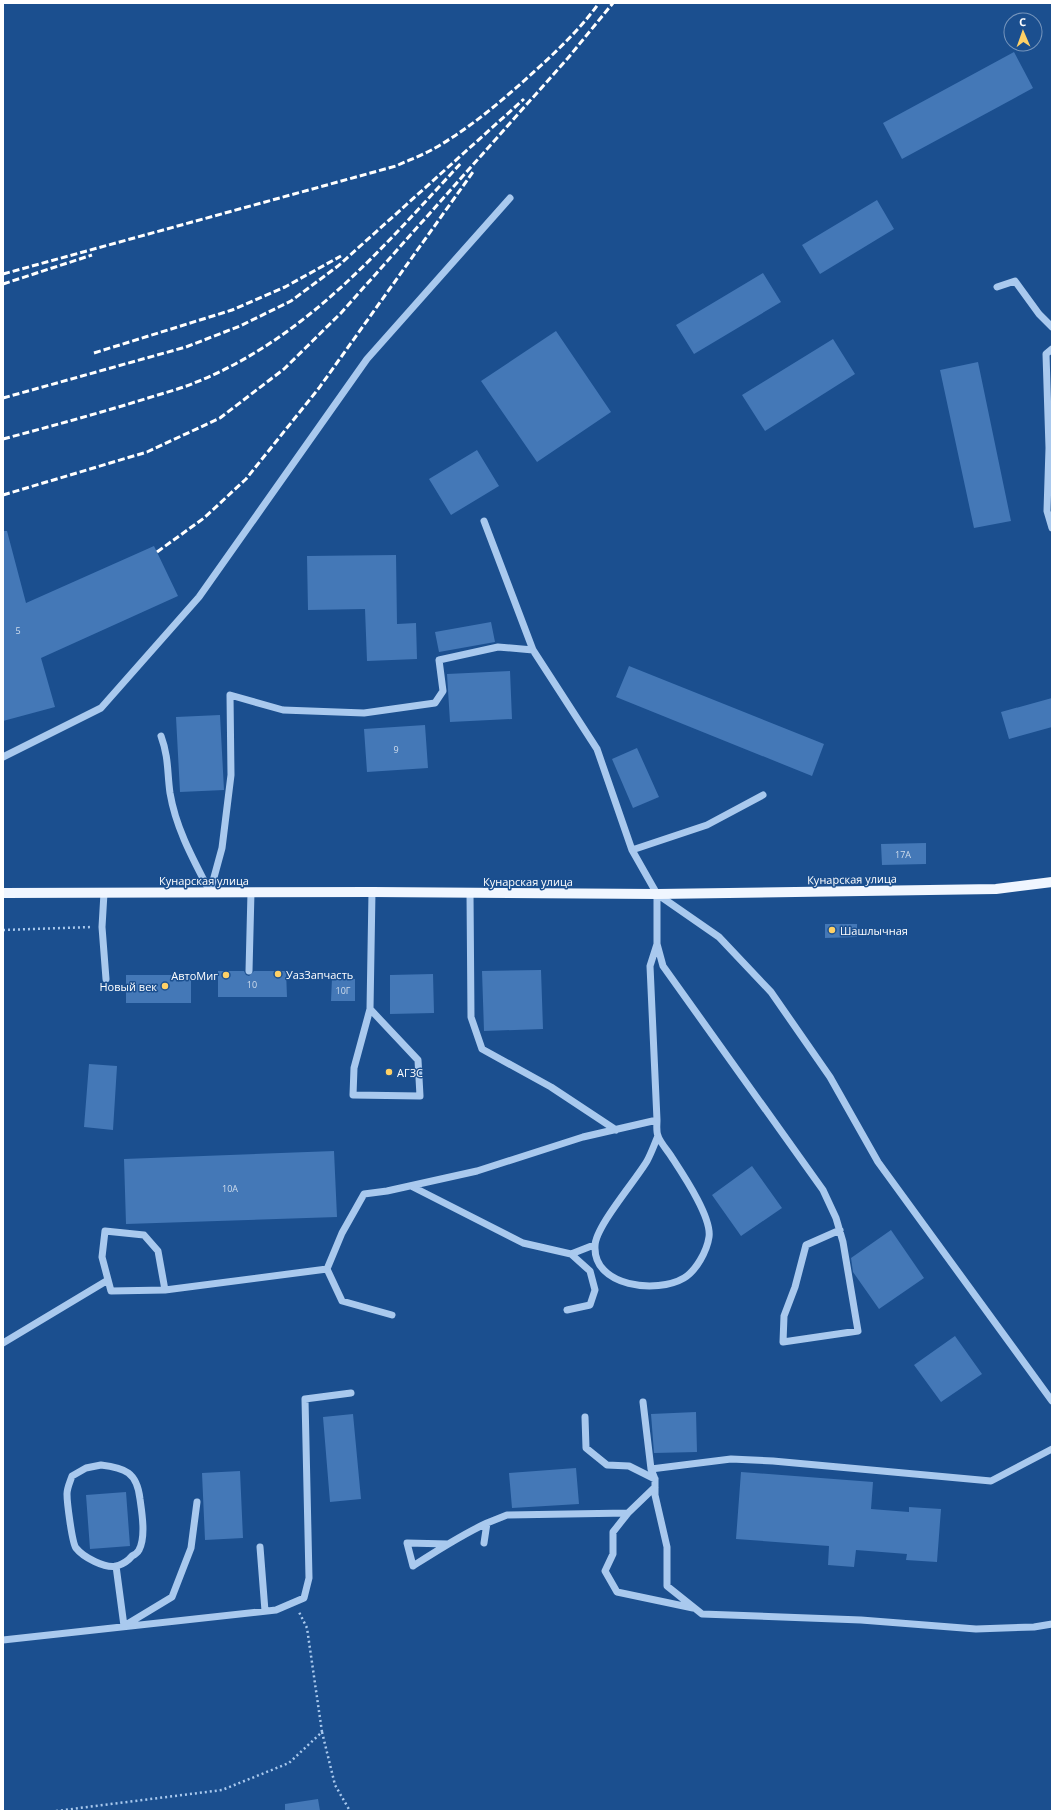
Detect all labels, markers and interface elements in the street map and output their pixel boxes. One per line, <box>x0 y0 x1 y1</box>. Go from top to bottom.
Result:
north arrow <box>1003 12 1043 52</box>
text: С <box>1019 14 1026 29</box>
house number: 5 <box>15 624 21 637</box>
house number: 9 <box>393 743 399 756</box>
house number: 17А <box>895 848 911 861</box>
street label: Кунарская улица <box>807 871 897 887</box>
street label: Кунарская улица <box>159 873 249 888</box>
street label: Кунарская улица <box>483 874 573 889</box>
place label: Шашлычная <box>840 923 908 938</box>
marker: Шашлычная <box>827 925 837 935</box>
place label: УазЗапчасть <box>286 967 353 982</box>
place label: АвтоМиг <box>171 968 218 983</box>
marker: УазЗапчасть <box>273 969 283 979</box>
marker: АвтоМиг <box>221 970 231 980</box>
house number: 10 <box>247 978 257 991</box>
place label: Новый век <box>99 979 157 994</box>
marker: Новый век <box>160 981 170 991</box>
house number: 10Г <box>336 984 351 997</box>
place label: АГЗС <box>397 1065 423 1080</box>
marker: АГЗС <box>384 1067 394 1077</box>
house number: 10А <box>222 1182 238 1195</box>

